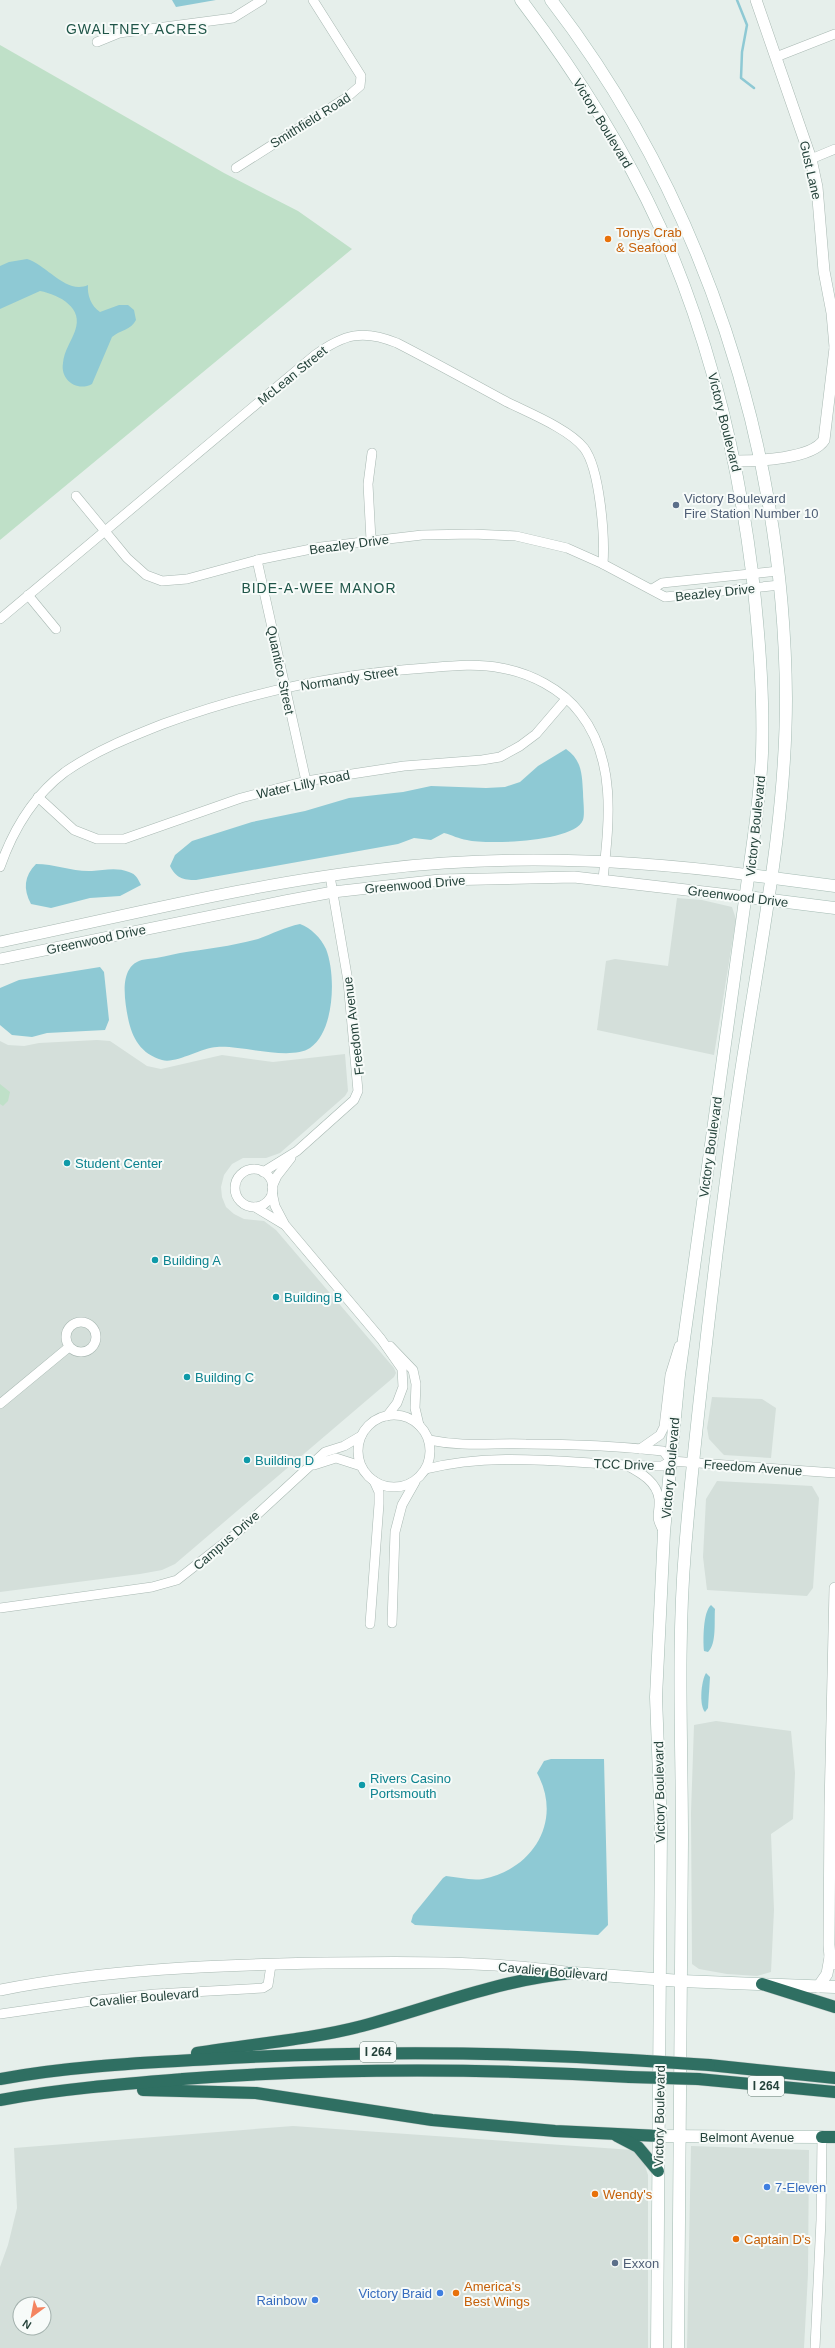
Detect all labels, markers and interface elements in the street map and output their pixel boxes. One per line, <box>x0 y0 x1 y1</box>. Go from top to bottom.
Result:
district label: GWALTNEY ACRES <box>66 21 208 37</box>
street label: Victory Boulevard <box>570 76 635 171</box>
street label: Smithfield Road <box>267 90 353 151</box>
street label: Gust Lane <box>796 139 825 201</box>
place label: Tonys Crab & Seafood <box>616 225 682 255</box>
marker: Tonys Crab & Seafood <box>603 234 613 244</box>
street label: McLean Street <box>255 343 330 408</box>
street label: Victory Boulevard <box>705 371 744 473</box>
place label: Victory Boulevard Fire Station Number 10 <box>684 491 818 521</box>
marker: Victory Boulevard Fire Station Number 10 <box>671 500 681 510</box>
street label: Beazley Drive <box>308 531 390 558</box>
district label: BIDE-A-WEE MANOR <box>241 580 397 596</box>
street label: Beazley Drive <box>674 581 756 604</box>
street label: Quantico Street <box>264 624 297 716</box>
street label: Normandy Street <box>299 663 399 694</box>
street label: Water Lilly Road <box>255 767 351 802</box>
street label: Victory Boulevard <box>743 775 768 877</box>
street label: Greenwood Drive <box>364 873 466 896</box>
street label: Greenwood Drive <box>687 883 789 910</box>
street label: Greenwood Drive <box>45 922 147 957</box>
street label: Freedom Avenue <box>340 976 367 1076</box>
street label: Victory Boulevard <box>696 1096 725 1198</box>
place label: Student Center <box>75 1156 163 1171</box>
marker: Student Center <box>62 1158 72 1168</box>
place label: Building A <box>163 1253 221 1268</box>
marker: Building A <box>150 1255 160 1265</box>
place label: Building B <box>284 1290 343 1305</box>
marker: Building B <box>271 1292 281 1302</box>
place label: Building C <box>195 1370 254 1385</box>
marker: Building C <box>182 1372 192 1382</box>
street label: Victory Boulevard <box>659 1417 682 1519</box>
place label: Building D <box>255 1453 314 1468</box>
marker: Building D <box>242 1455 252 1465</box>
street label: TCC Drive <box>593 1456 655 1473</box>
street label: Freedom Avenue <box>703 1457 803 1478</box>
street label: Campus Drive <box>190 1508 262 1573</box>
street label: Victory Boulevard <box>651 1741 668 1843</box>
place label: Rivers Casino Portsmouth <box>370 1771 451 1801</box>
marker: Rivers Casino Portsmouth <box>357 1780 367 1790</box>
street label: Cavalier Boulevard <box>498 1959 608 1984</box>
street label: Cavalier Boulevard <box>89 1985 199 2010</box>
road number: I 264 <box>360 2042 396 2062</box>
street label: Victory Boulevard <box>651 2065 668 2167</box>
road number: I 264 <box>748 2076 784 2096</box>
street label: Belmont Avenue <box>700 2130 794 2145</box>
place label: 7-Eleven <box>775 2180 826 2195</box>
marker: 7-Eleven <box>762 2182 772 2192</box>
place label: Wendy's <box>603 2187 653 2202</box>
marker: Wendy's <box>590 2189 600 2199</box>
place label: Captain D's <box>744 2232 811 2247</box>
marker: Captain D's <box>731 2234 741 2244</box>
place label: Exxon <box>623 2256 659 2271</box>
marker: Exxon <box>610 2258 620 2268</box>
place label: America's Best Wings <box>464 2279 530 2309</box>
place label: Victory Braid <box>359 2286 432 2301</box>
marker: Victory Braid <box>435 2288 445 2298</box>
marker: America's Best Wings <box>451 2288 461 2298</box>
place label: Rainbow <box>256 2293 308 2308</box>
marker: Rainbow <box>310 2295 320 2305</box>
north arrow <box>12 2296 52 2336</box>
text: N <box>20 2317 33 2332</box>

